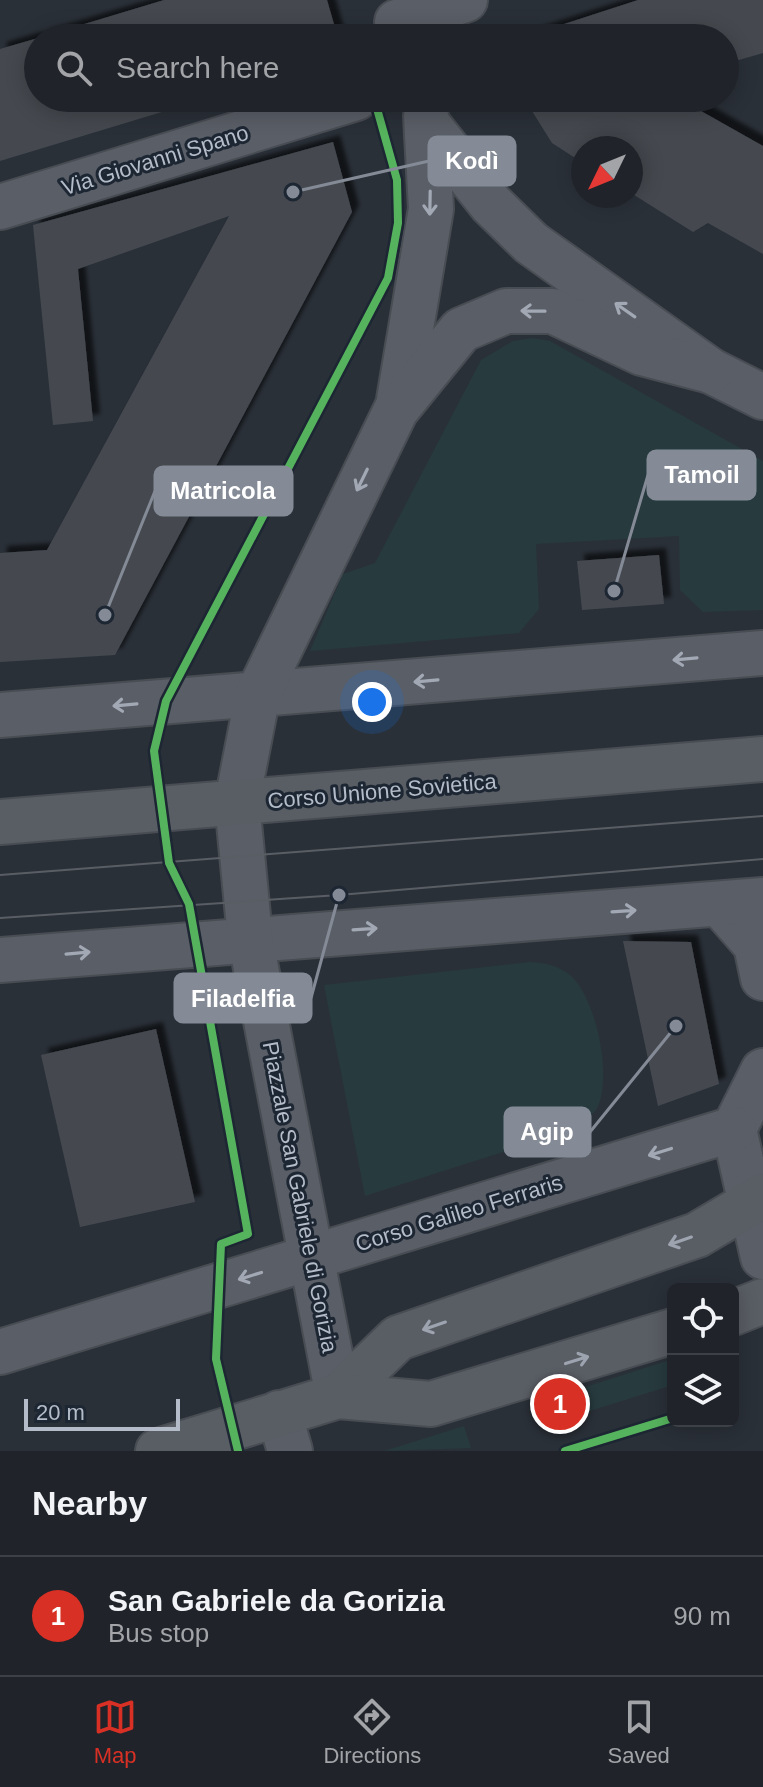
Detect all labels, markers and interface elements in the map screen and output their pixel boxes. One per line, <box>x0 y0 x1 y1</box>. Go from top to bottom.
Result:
search box <box>24 24 739 112</box>
icon: search <box>52 46 96 90</box>
text: Search here <box>116 51 279 84</box>
street label: Via Giovanni Spano <box>59 120 251 200</box>
north arrow <box>571 136 643 208</box>
callout: Kodì <box>429 137 515 185</box>
text: Kodì <box>445 147 499 174</box>
one-way arrow <box>423 189 438 216</box>
one-way arrow <box>614 302 636 318</box>
one-way arrow <box>520 303 547 319</box>
callout: Tamoil <box>648 451 755 499</box>
text: Tamoil <box>664 461 740 488</box>
callout: Matricola <box>155 467 292 515</box>
one-way arrow <box>354 468 369 492</box>
text: Matricola <box>170 477 276 504</box>
one-way arrow <box>672 652 699 667</box>
one-way arrow <box>413 673 440 688</box>
your location <box>352 682 392 722</box>
one-way arrow <box>112 698 139 713</box>
street label: Corso Unione Sovietica <box>266 768 498 813</box>
one-way arrow <box>610 903 637 918</box>
one-way arrow <box>351 921 378 936</box>
one-way arrow <box>64 945 91 960</box>
callout: Filadelfia <box>175 974 311 1022</box>
text: Filadelfia <box>191 985 296 1012</box>
street label: Piazzale San Gabriele di Gorizia <box>258 1039 343 1356</box>
callout: Agip <box>505 1108 590 1156</box>
text: Agip <box>520 1118 574 1145</box>
one-way arrow <box>647 1145 673 1160</box>
street label: Corso Galileo Ferraris <box>352 1170 566 1256</box>
one-way arrow <box>668 1235 693 1250</box>
one-way arrow <box>238 1269 264 1284</box>
map controls <box>667 1283 739 1427</box>
button: locate <box>667 1283 739 1355</box>
one-way arrow <box>422 1319 447 1334</box>
one-way arrow <box>564 1352 590 1367</box>
button: layers <box>667 1355 739 1427</box>
pin: 1 <box>534 1374 586 1434</box>
scale bar <box>24 1395 180 1431</box>
text: 20 m <box>36 1400 85 1425</box>
text: Nearby <box>32 1484 147 1522</box>
text: San Gabriele da Gorizia <box>108 1584 445 1617</box>
text: 1 <box>51 1601 65 1631</box>
text: 90 m <box>673 1601 731 1631</box>
text: Bus stop <box>108 1618 209 1648</box>
tab: Map <box>93 1695 137 1769</box>
tab: Directions <box>323 1695 421 1769</box>
tab: Saved <box>607 1695 670 1769</box>

